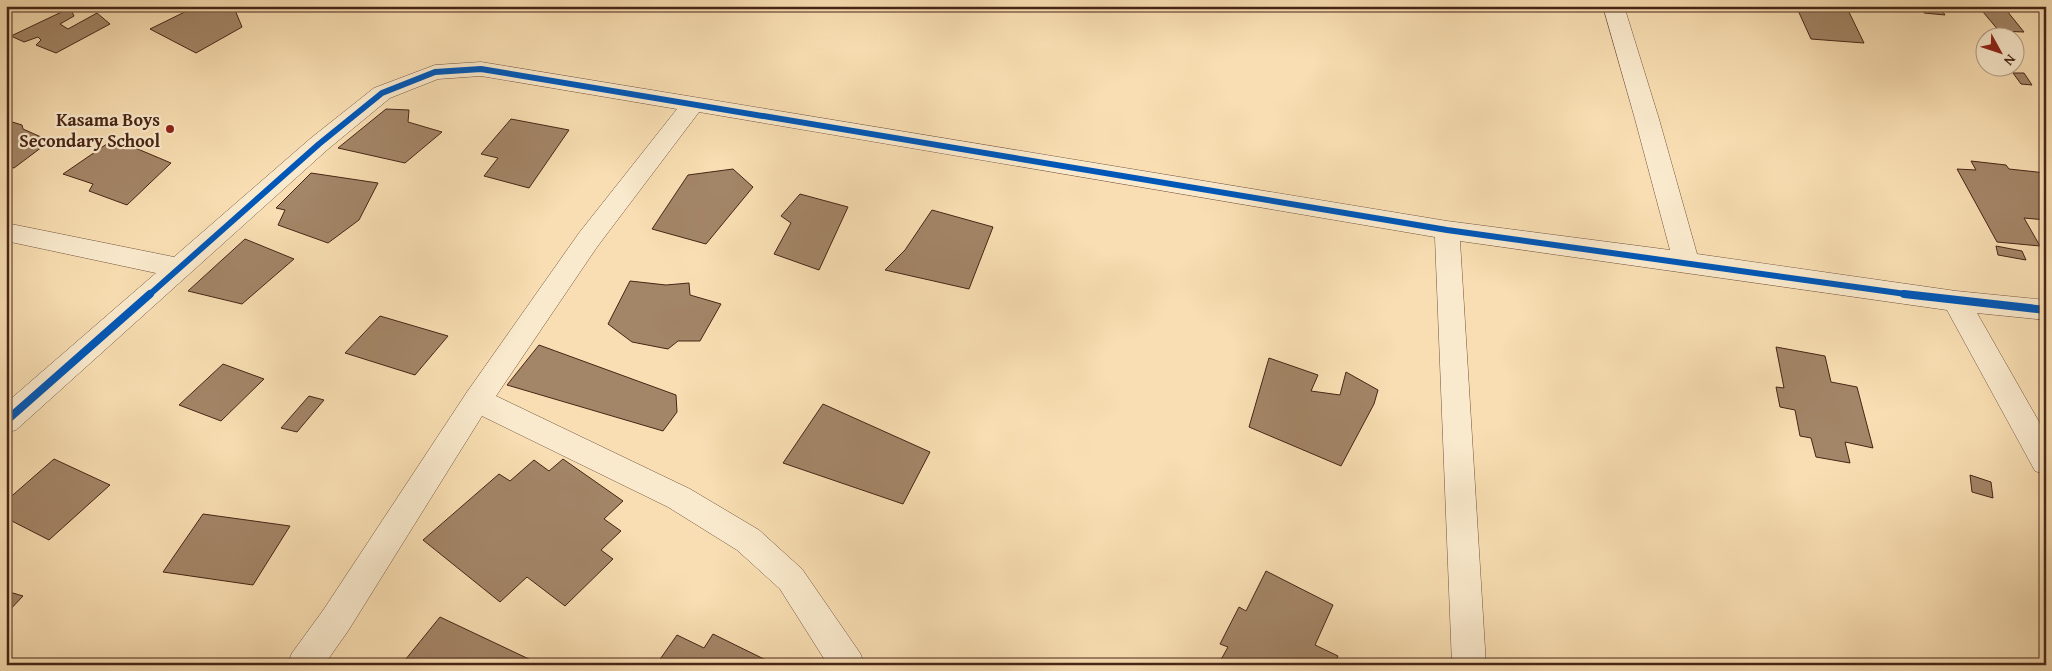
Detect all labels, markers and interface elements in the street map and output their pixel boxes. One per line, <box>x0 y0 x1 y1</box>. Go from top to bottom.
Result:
north arrow <box>1974 28 2024 78</box>
text: N <box>1999 50 2021 71</box>
place label: Kasama Boys Secondary School <box>19 106 160 154</box>
marker: Kasama Boys Secondary School <box>164 123 176 135</box>

